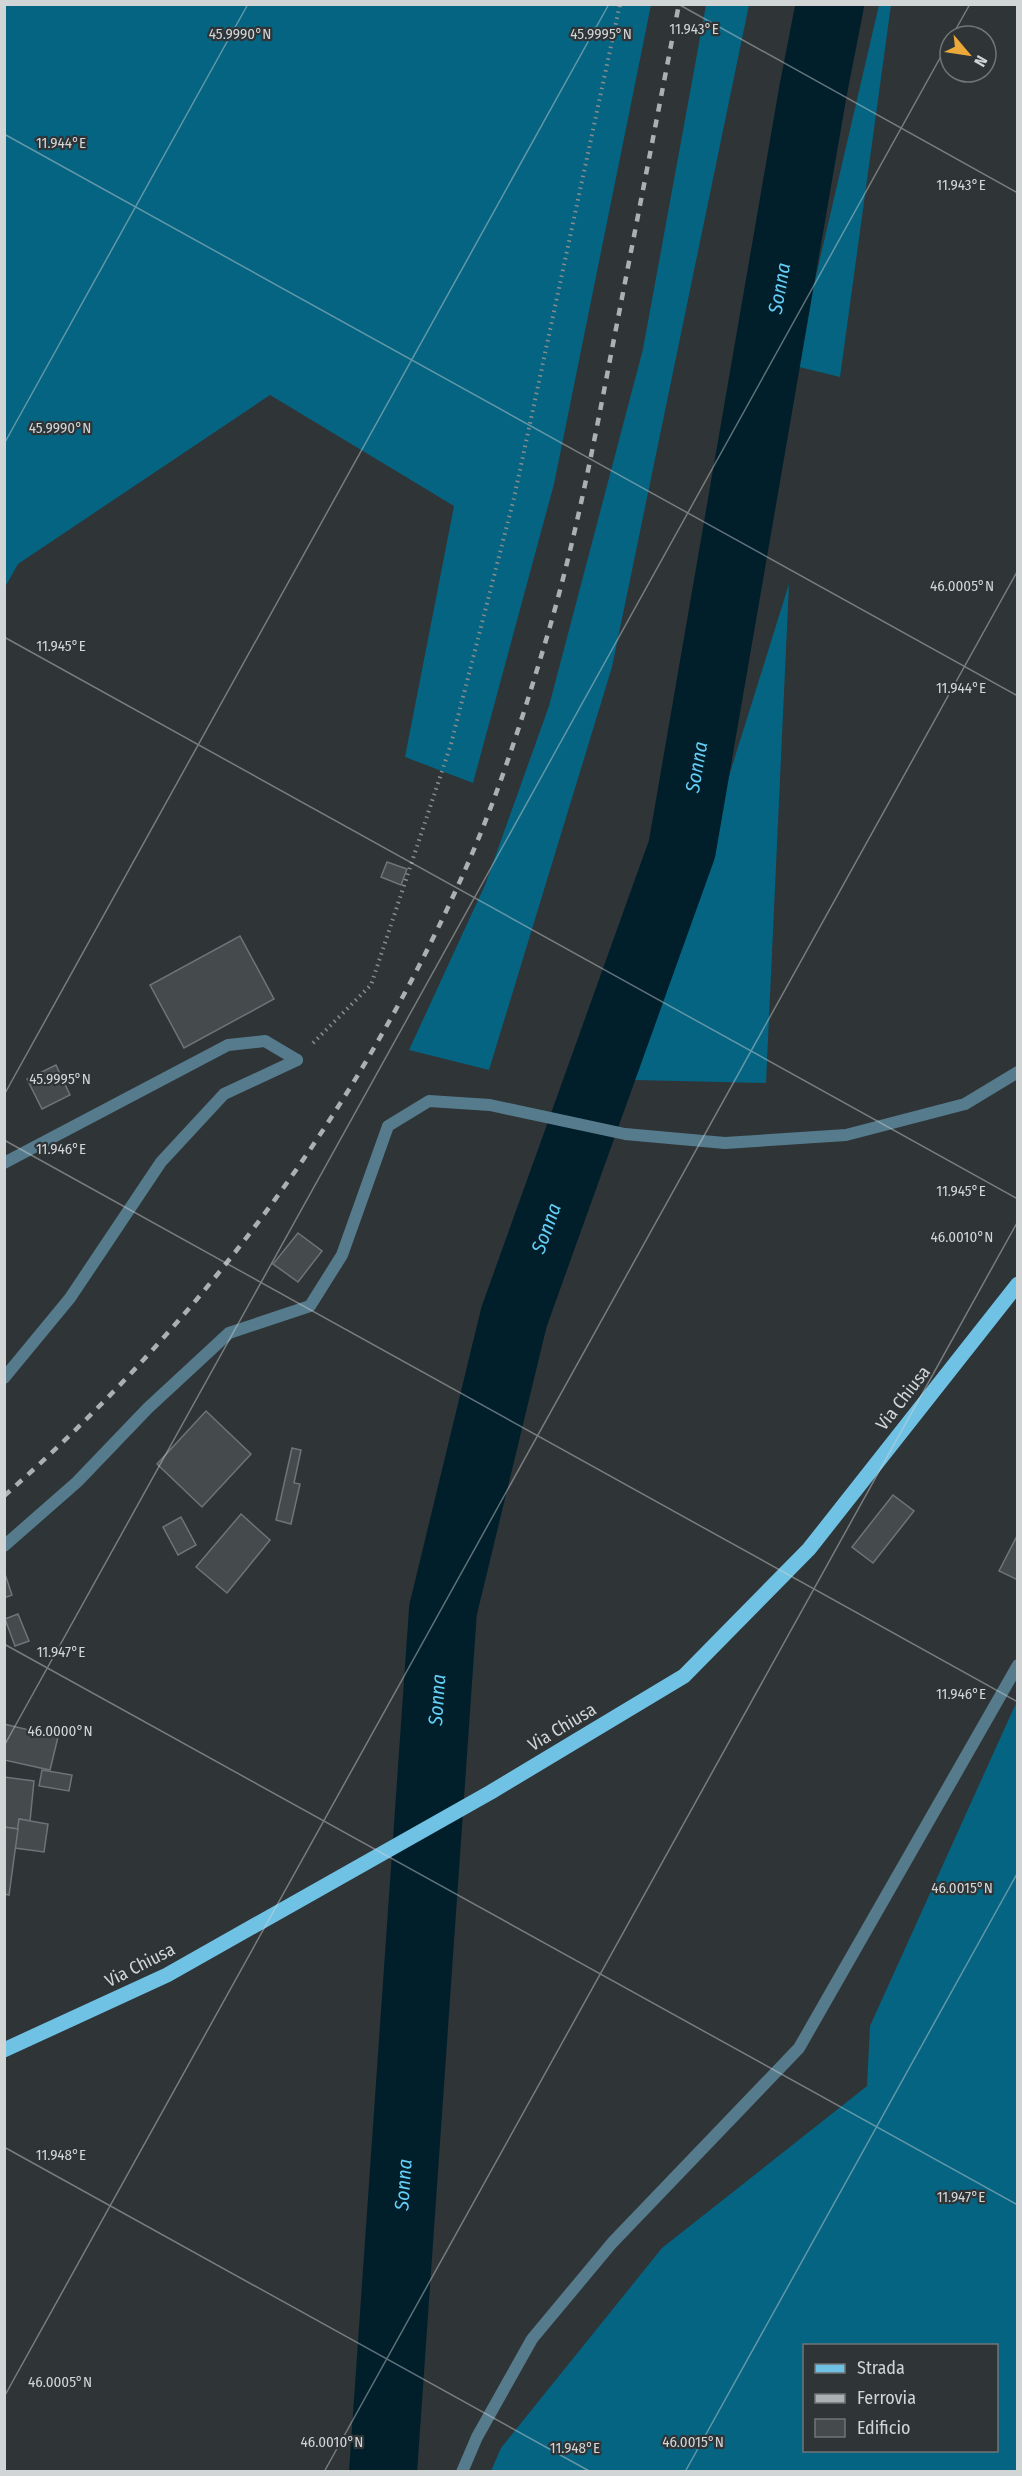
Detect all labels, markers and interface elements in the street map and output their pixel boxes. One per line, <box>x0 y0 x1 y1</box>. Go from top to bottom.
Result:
text: 11.943°E <box>669 20 719 38</box>
north arrow <box>938 24 998 84</box>
text: 45.9990°N <box>209 25 271 43</box>
text: 45.9995°N <box>570 25 632 43</box>
text: N <box>970 52 991 70</box>
text: 11.944°E <box>36 134 86 152</box>
text: 11.943°E <box>936 176 986 194</box>
water label: Sonna <box>763 261 795 317</box>
text: 45.9990°N <box>29 419 91 437</box>
text: 46.0005°N <box>930 577 994 595</box>
text: 11.945°E <box>36 637 86 655</box>
text: 11.944°E <box>936 679 986 697</box>
water label: Sonna <box>680 740 712 795</box>
text: 45.9995°N <box>29 1070 91 1088</box>
text: 11.946°E <box>36 1140 86 1158</box>
text: 11.945°E <box>936 1182 986 1200</box>
water label: Sonna <box>526 1200 566 1257</box>
text: 46.0010°N <box>931 1228 993 1246</box>
street label: Via Chiusa <box>871 1361 935 1435</box>
text: 11.947°E <box>37 1643 85 1661</box>
water label: Sonna <box>423 1673 451 1727</box>
text: 11.946°E <box>936 1685 986 1703</box>
street label: Via Chiusa <box>524 1698 600 1756</box>
text: 46.0000°N <box>27 1722 93 1740</box>
text: 46.0015°N <box>931 1879 993 1897</box>
street label: Via Chiusa <box>101 1938 179 1992</box>
text: 11.948°E <box>36 2146 86 2164</box>
water label: Sonna <box>389 2158 417 2212</box>
text: 11.947°E <box>937 2188 985 2206</box>
legend <box>803 2344 998 2452</box>
text: Strada <box>857 2357 905 2379</box>
text: 46.0005°N <box>28 2373 92 2391</box>
text: Ferrovia <box>857 2387 916 2409</box>
text: Edificio <box>857 2417 910 2439</box>
text: 46.0010°N <box>301 2433 363 2451</box>
text: 46.0015°N <box>662 2433 724 2451</box>
text: 11.948°E <box>550 2439 600 2457</box>

